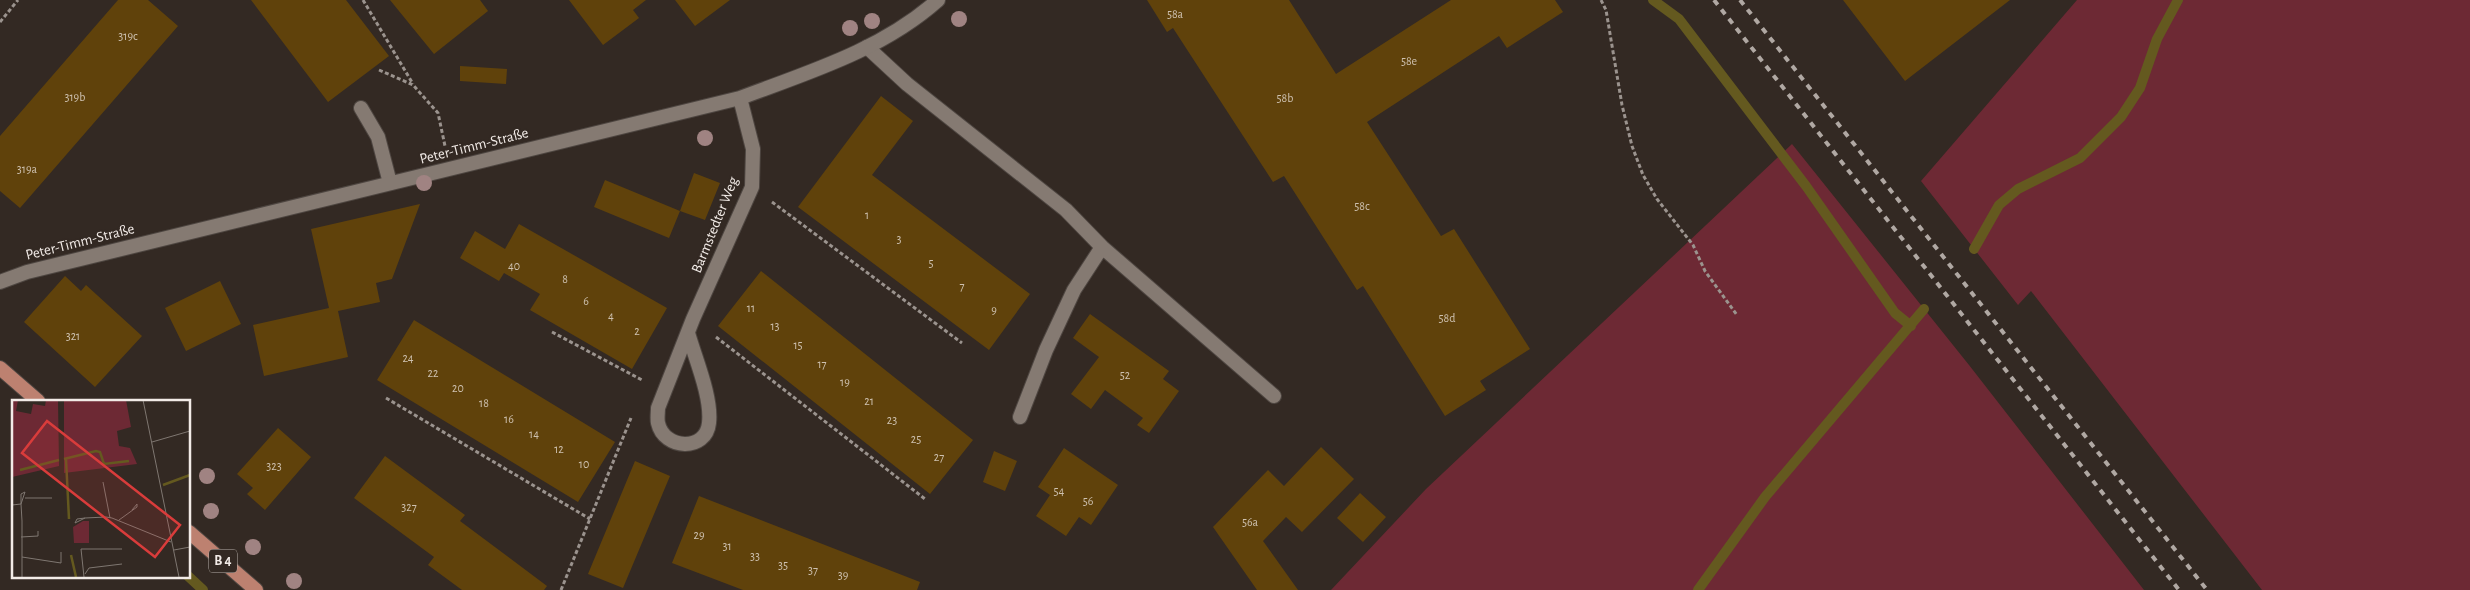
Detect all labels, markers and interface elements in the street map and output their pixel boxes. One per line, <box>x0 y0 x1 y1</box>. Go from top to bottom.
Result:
house number: 58a <box>1167 8 1184 20</box>
house number: 319c <box>118 30 138 42</box>
house number: 58e <box>1401 55 1417 67</box>
house number: 319b <box>65 91 85 103</box>
house number: 58b <box>1277 92 1293 104</box>
street label: Peter-Timm-Straße <box>418 125 530 167</box>
house number: 319a <box>17 163 38 175</box>
street label: Barmstedter Weg <box>689 174 741 275</box>
house number: 58c <box>1354 200 1370 212</box>
house number: 1 <box>865 209 869 221</box>
street label: Peter-Timm-Straße <box>24 221 136 263</box>
house number: 3 <box>897 233 902 245</box>
house number: 5 <box>928 257 934 269</box>
house number: 40 <box>508 260 520 272</box>
house number: 8 <box>562 273 568 285</box>
house number: 7 <box>959 280 965 292</box>
house number: 6 <box>583 295 589 307</box>
house number: 11 <box>747 302 755 314</box>
house number: 9 <box>991 304 997 316</box>
house number: 4 <box>608 310 614 322</box>
house number: 58d <box>1439 312 1455 324</box>
house number: 13 <box>770 320 780 332</box>
house number: 2 <box>634 325 640 337</box>
house number: 321 <box>66 330 80 342</box>
house number: 15 <box>793 339 803 351</box>
house number: 24 <box>402 352 414 364</box>
house number: 17 <box>817 358 827 370</box>
house number: 22 <box>428 367 439 379</box>
house number: 52 <box>1120 369 1131 381</box>
house number: 19 <box>840 376 850 388</box>
house number: 20 <box>452 382 464 394</box>
house number: 21 <box>864 395 874 407</box>
house number: 18 <box>479 397 489 409</box>
inset map <box>12 400 190 578</box>
house number: 16 <box>504 413 514 425</box>
house number: 23 <box>887 414 897 426</box>
house number: 14 <box>529 428 539 440</box>
house number: 25 <box>911 433 921 445</box>
house number: 12 <box>554 443 564 455</box>
house number: 27 <box>934 451 944 463</box>
house number: 10 <box>579 458 589 470</box>
house number: 323 <box>266 460 282 472</box>
house number: 54 <box>1054 485 1065 497</box>
house number: 56 <box>1083 495 1094 507</box>
house number: 327 <box>401 501 417 513</box>
house number: 56a <box>1242 516 1259 528</box>
house number: 29 <box>693 529 705 541</box>
house number: 31 <box>722 540 732 552</box>
road number: B 4 <box>209 550 237 572</box>
house number: 33 <box>750 550 760 562</box>
house number: 35 <box>778 559 788 571</box>
house number: 37 <box>808 564 818 576</box>
house number: 39 <box>838 569 849 581</box>

